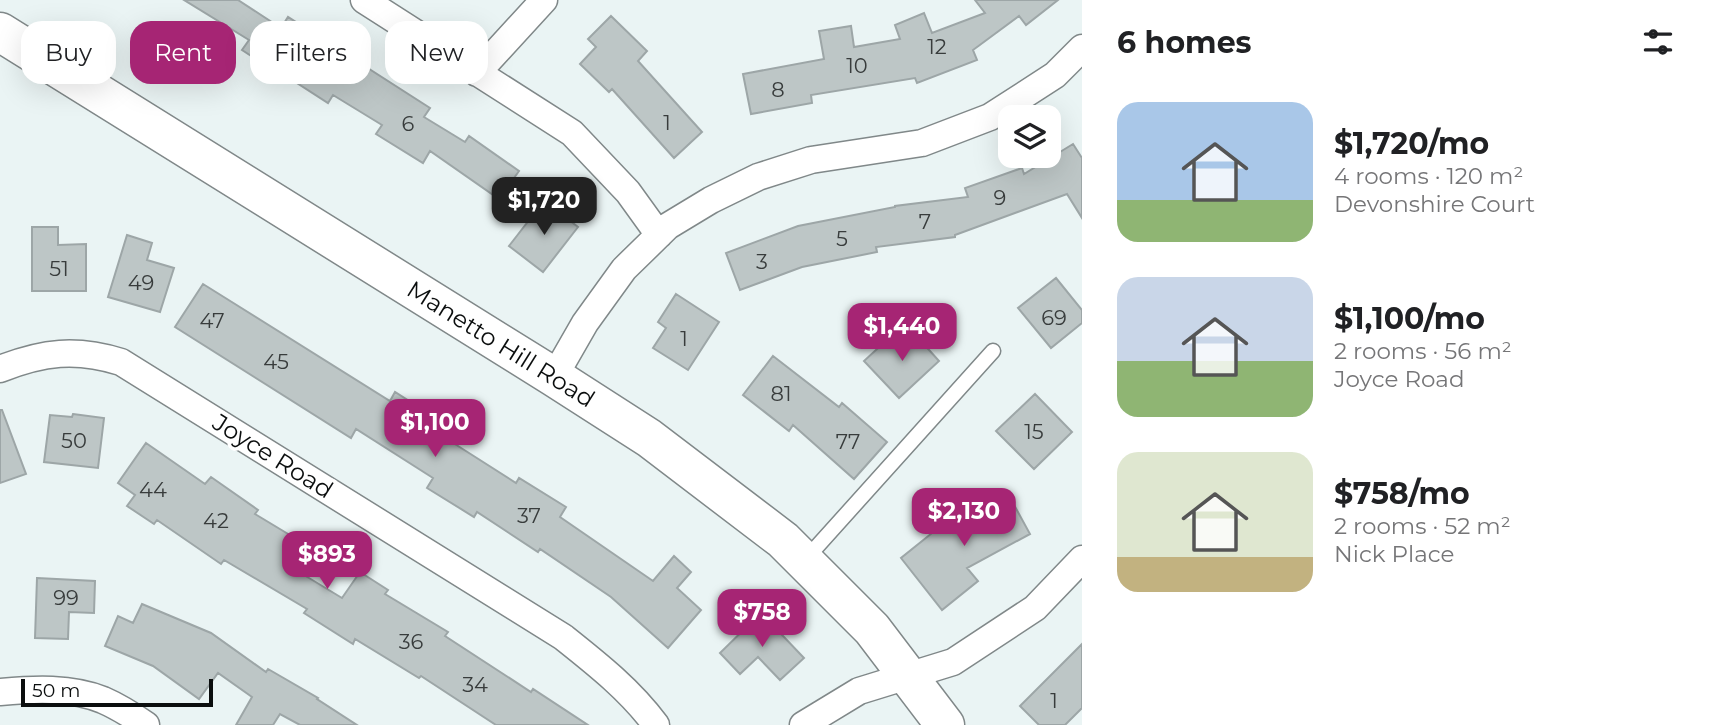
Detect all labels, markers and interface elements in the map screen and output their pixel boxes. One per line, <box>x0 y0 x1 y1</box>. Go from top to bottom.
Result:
chip: Buy <box>21 21 116 84</box>
chip: Rent <box>130 21 236 84</box>
chip: Filters <box>250 21 371 84</box>
chip: New <box>385 21 488 84</box>
icon: filters <box>1639 23 1677 61</box>
text: 6 homes <box>1117 24 1252 61</box>
house number: 12 <box>927 34 947 59</box>
house number: 10 <box>846 53 868 78</box>
house number: 8 <box>771 77 785 102</box>
map controls <box>998 105 1061 168</box>
button: layers <box>998 105 1061 168</box>
house number: 1 <box>663 110 671 135</box>
house number: 6 <box>402 111 415 136</box>
text: $1,720/mo <box>1334 125 1489 162</box>
icon: home <box>1173 130 1257 214</box>
text: 4 rooms · 120 m² <box>1334 162 1523 190</box>
pin: $1,720 <box>487 177 601 237</box>
house number: 9 <box>994 185 1006 210</box>
text: $1,720 <box>508 186 580 214</box>
text: Devonshire Court <box>1334 190 1535 218</box>
house number: 7 <box>919 209 931 234</box>
house number: 5 <box>836 226 848 251</box>
house number: 3 <box>756 249 768 274</box>
house number: 51 <box>49 256 69 281</box>
house number: 49 <box>128 270 154 295</box>
street label: Manetto Hill Road <box>402 275 600 413</box>
text: $1,100/mo <box>1334 300 1485 337</box>
pin: $1,440 <box>845 304 959 363</box>
house number: 69 <box>1041 305 1067 330</box>
icon: home <box>1173 305 1257 389</box>
house number: 47 <box>199 308 225 333</box>
text: $1,440 <box>864 312 940 340</box>
house number: 1 <box>680 326 688 351</box>
text: 2 rooms · 56 m² <box>1334 337 1512 365</box>
house number: 45 <box>263 349 289 374</box>
text: Joyce Road <box>1334 365 1465 393</box>
house number: 81 <box>771 381 791 406</box>
pin: $1,100 <box>378 400 492 459</box>
street label: Joyce Road <box>207 407 338 504</box>
text: $1,100 <box>400 408 470 436</box>
house number: 15 <box>1024 419 1044 444</box>
house number: 50 <box>61 428 87 453</box>
house number: 77 <box>836 429 860 454</box>
text: $758/mo <box>1334 475 1470 512</box>
house number: 44 <box>139 477 167 502</box>
icon: home <box>1173 480 1257 564</box>
pin: $2,130 <box>907 489 1021 548</box>
text: $2,130 <box>928 497 1000 525</box>
house number: 37 <box>517 503 541 528</box>
house number: 42 <box>203 508 229 533</box>
text: 2 rooms · 52 m² <box>1334 512 1511 540</box>
pin: $893 <box>286 532 368 591</box>
text: $893 <box>298 540 356 568</box>
text: Nick Place <box>1334 540 1454 568</box>
house number: 99 <box>53 585 79 610</box>
pin: $758 <box>721 590 803 649</box>
text: $758 <box>733 598 791 626</box>
house number: 36 <box>399 629 424 654</box>
house number: 34 <box>462 672 488 697</box>
scale bar <box>21 676 214 708</box>
text: 50 m <box>32 679 80 702</box>
house number: 1 <box>1050 688 1058 713</box>

